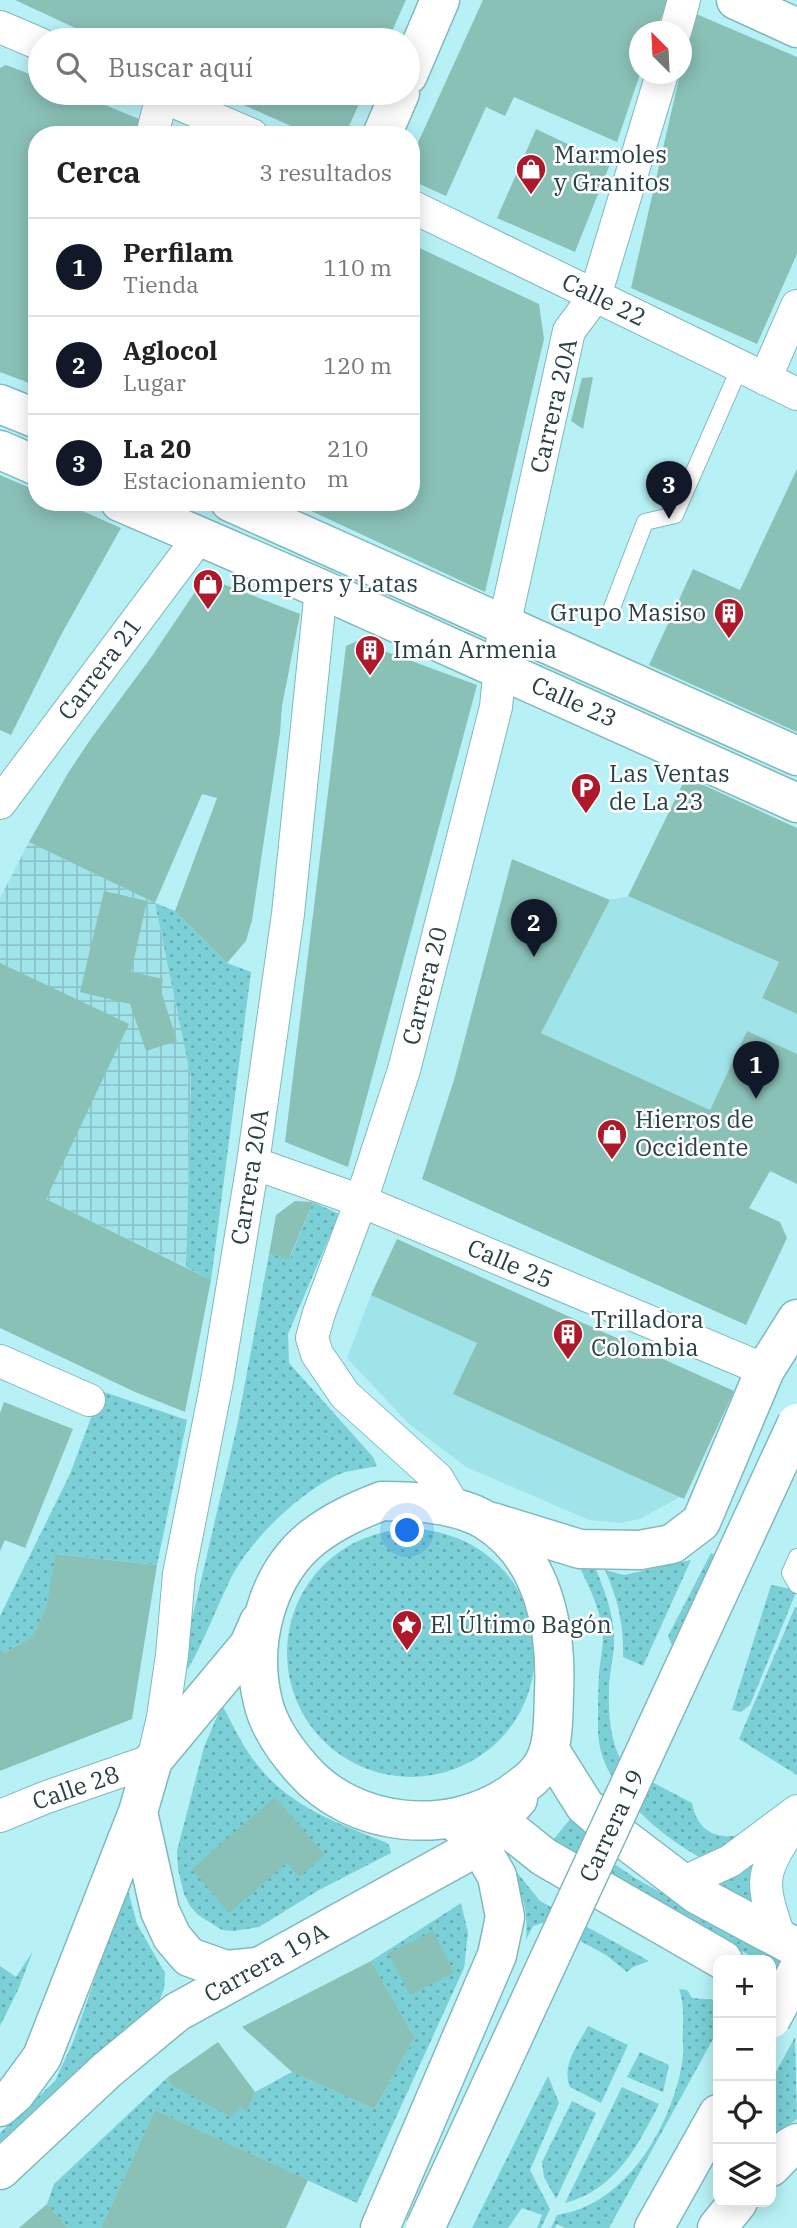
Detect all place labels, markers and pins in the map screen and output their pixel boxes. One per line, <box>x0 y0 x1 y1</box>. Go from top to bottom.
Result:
place label: Marmoles y Granitos <box>554 138 670 198</box>
shop icon: Marmoles y Granitos <box>514 152 548 196</box>
pin: 3 <box>646 461 692 519</box>
shop icon: Bompers y Latas <box>191 567 225 611</box>
place label: Bompers y Latas <box>231 567 418 599</box>
place label: Grupo Masiso <box>550 596 706 628</box>
building icon: Grupo Masiso <box>712 596 746 640</box>
building icon: Imán Armenia <box>353 633 387 677</box>
place label: Imán Armenia <box>393 633 557 665</box>
place label: Las Ventas de La 23 <box>609 757 730 817</box>
parking icon: Las Ventas de La 23 <box>569 771 603 815</box>
pin: 2 <box>511 899 557 957</box>
pin: 1 <box>733 1041 779 1099</box>
place label: Hierros de Occidente <box>635 1103 754 1163</box>
shop icon: Hierros de Occidente <box>595 1117 629 1161</box>
place label: Trilladora Colombia <box>591 1303 704 1363</box>
building icon: Trilladora Colombia <box>551 1317 585 1361</box>
place icon: El Último Bagón <box>390 1608 424 1652</box>
place label: El Último Bagón <box>430 1608 612 1640</box>

